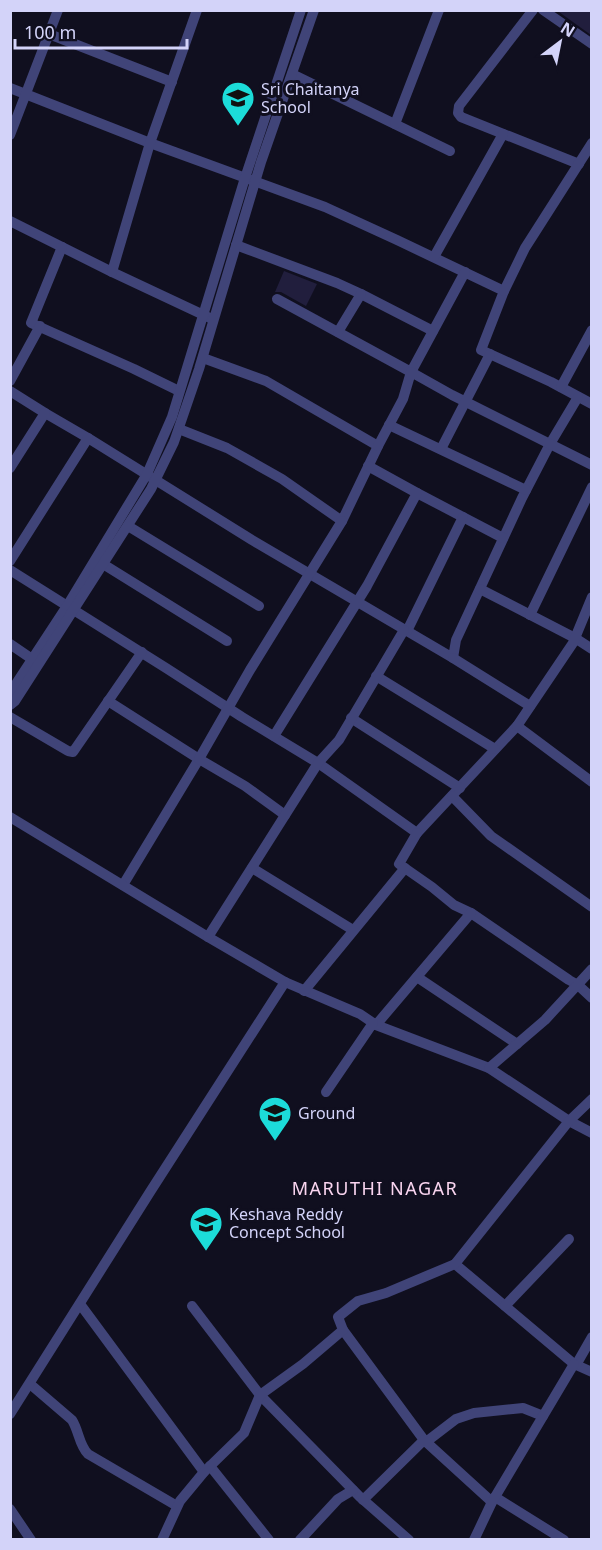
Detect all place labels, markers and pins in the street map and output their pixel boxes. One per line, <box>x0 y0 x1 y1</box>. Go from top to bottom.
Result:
place label: Sri Chaitanya School <box>261 78 360 118</box>
school or university icon: Sri Chaitanya School <box>220 80 256 127</box>
school or university icon: Ground <box>257 1095 293 1142</box>
place label: Ground <box>298 1102 355 1124</box>
place label: Keshava Reddy Concept School <box>229 1203 345 1243</box>
school or university icon: Keshava Reddy Concept School <box>188 1205 224 1252</box>

